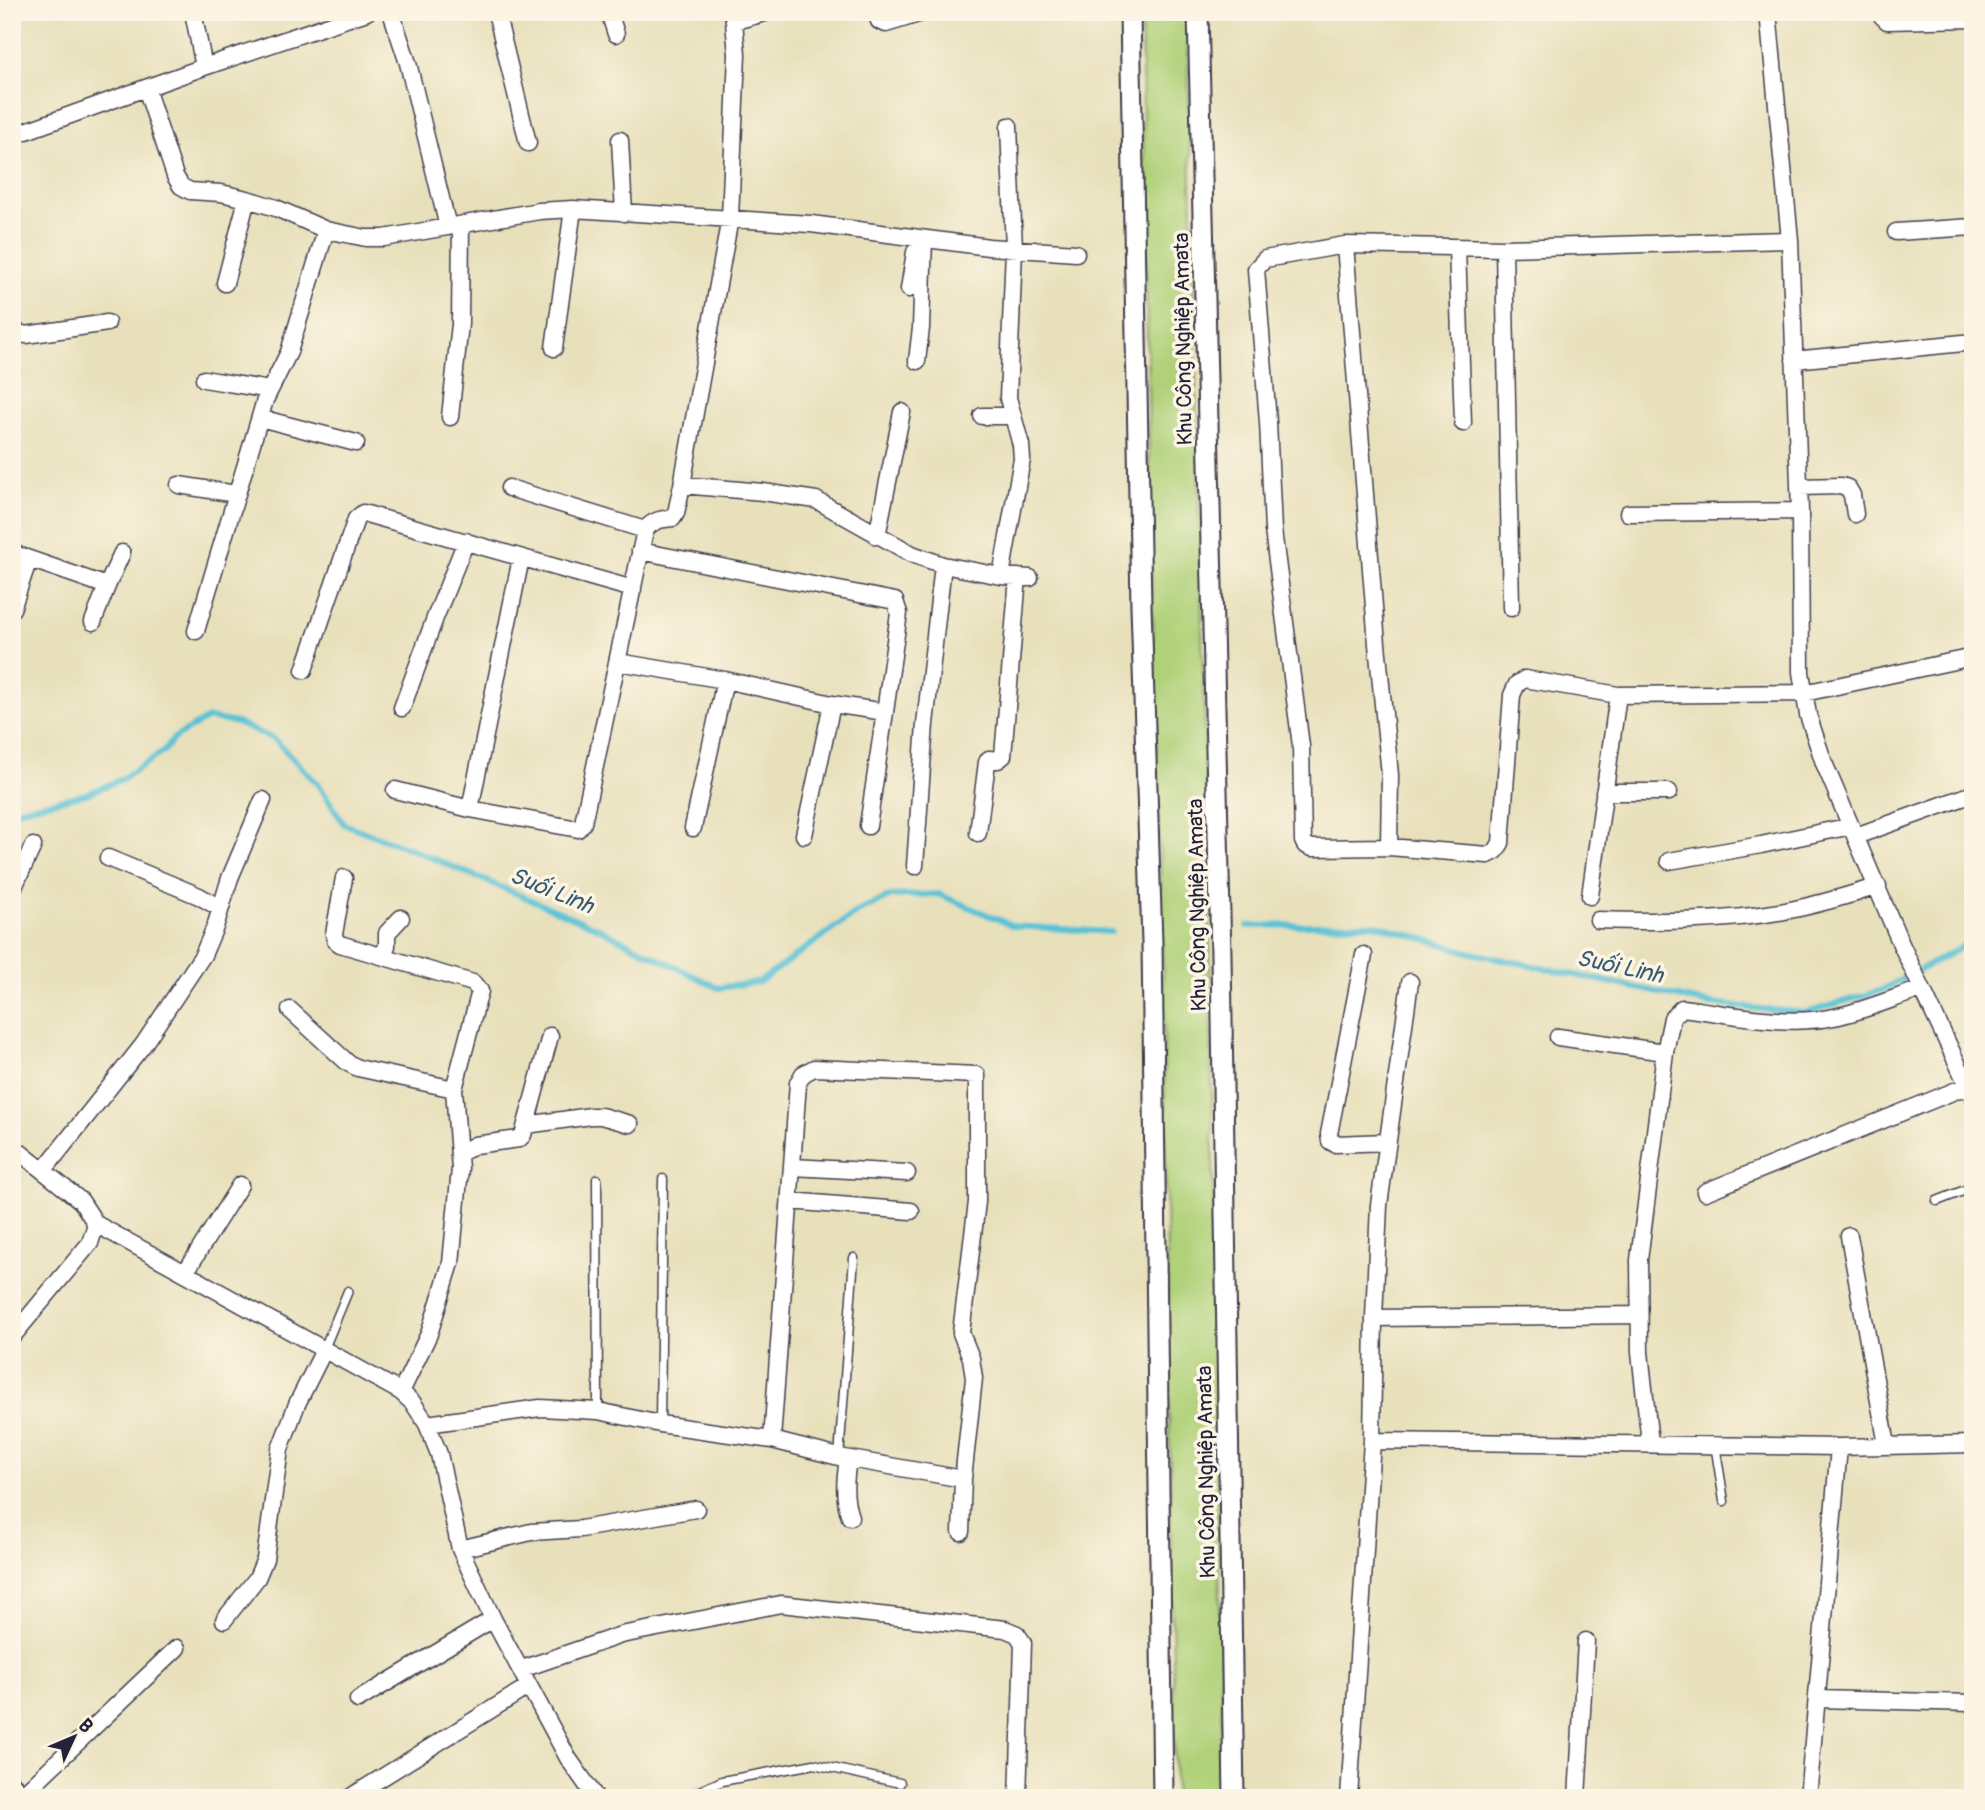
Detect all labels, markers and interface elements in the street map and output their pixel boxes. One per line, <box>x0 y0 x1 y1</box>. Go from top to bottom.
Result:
street label: Khu Công Nghiệp Amata <box>1168 232 1199 446</box>
street label: Khu Công Nghiệp Amata <box>1182 798 1213 1012</box>
water label: Suối Linh <box>506 861 599 921</box>
water label: Suối Linh <box>1574 943 1667 990</box>
street label: Khu Công Nghiệp Amata <box>1191 1365 1222 1579</box>
north arrow <box>38 1702 108 1772</box>
text: B <box>73 1714 98 1738</box>

